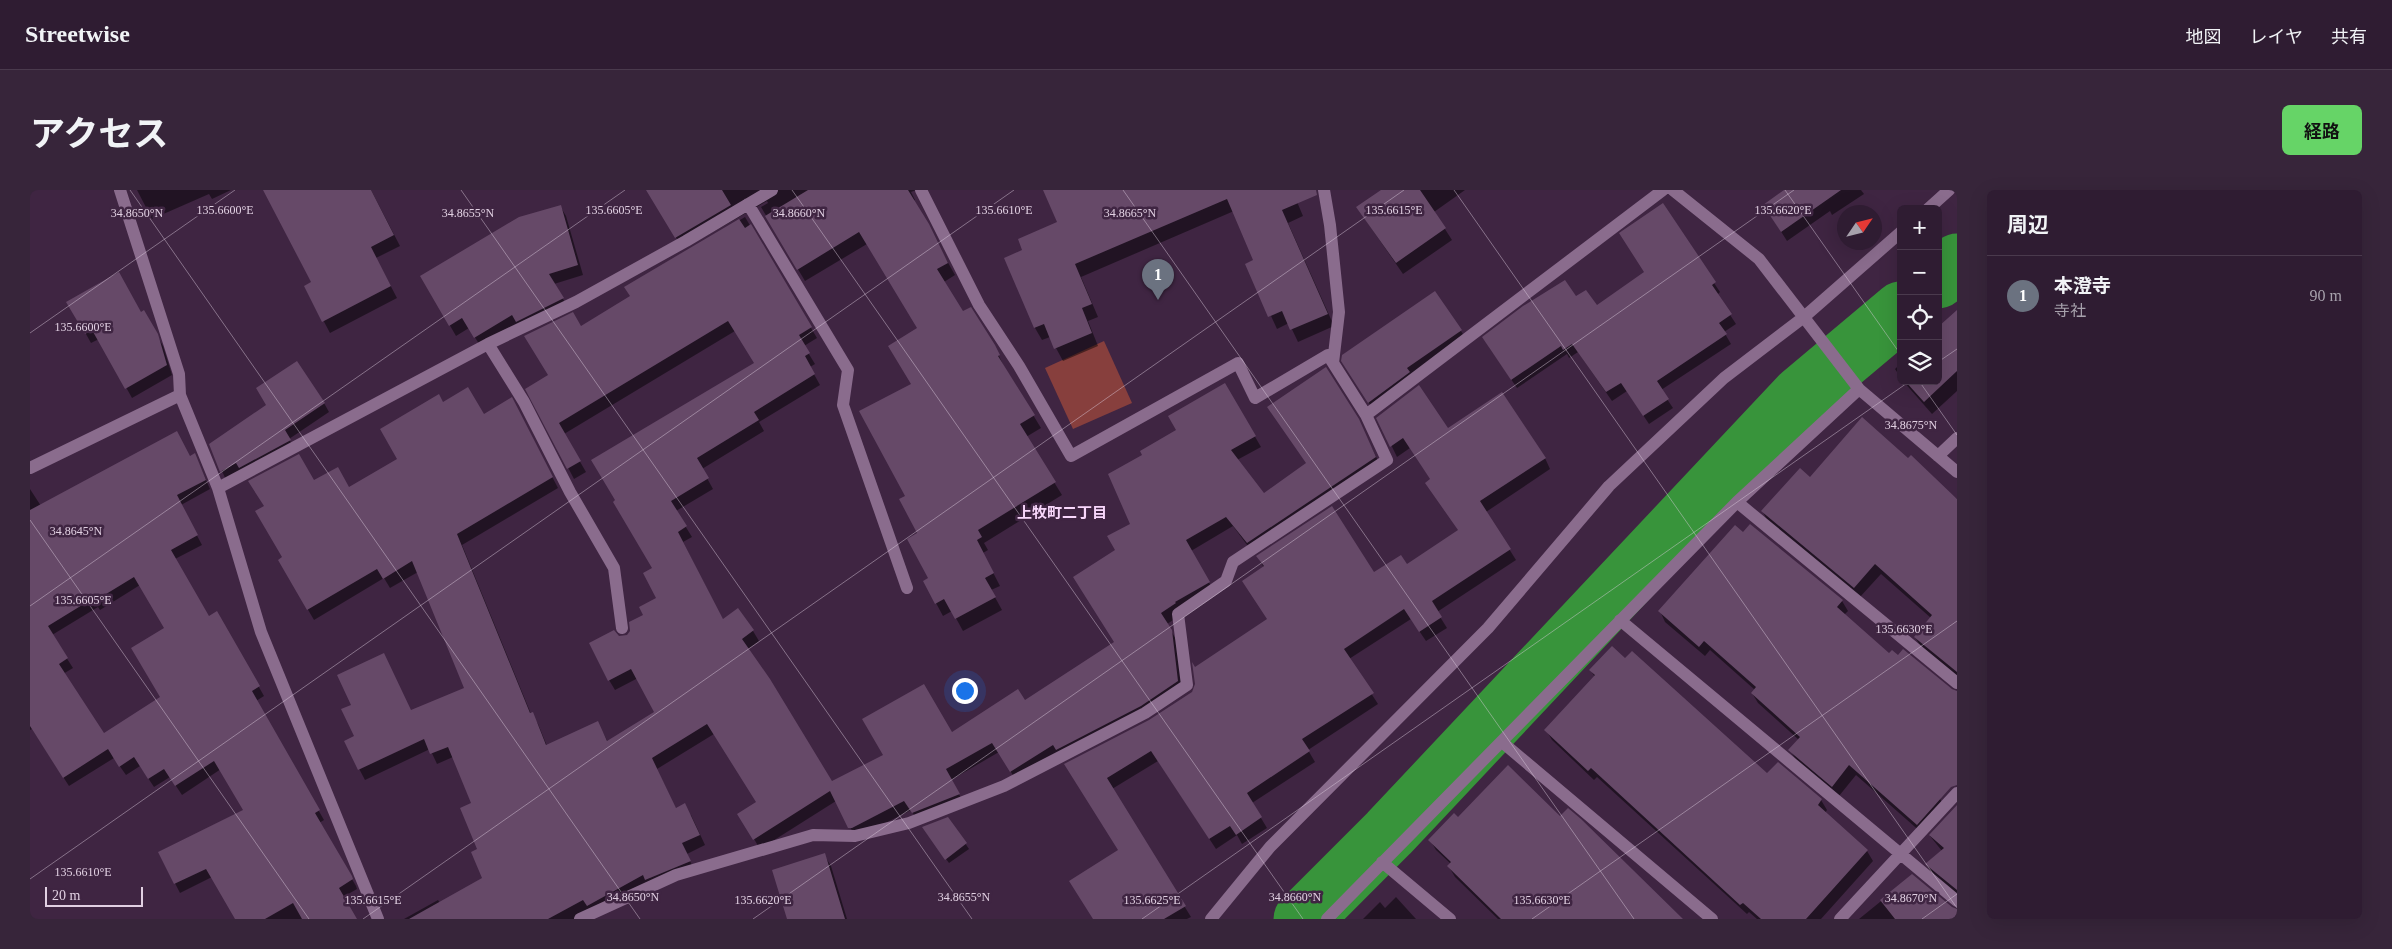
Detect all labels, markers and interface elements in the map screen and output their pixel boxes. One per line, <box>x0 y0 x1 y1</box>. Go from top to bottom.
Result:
text: Streetwise <box>25 21 130 47</box>
text: 地図 <box>2186 27 2222 47</box>
text: レイヤ <box>2250 27 2303 47</box>
text: 共有 <box>2331 27 2367 47</box>
button: 経路 <box>2282 105 2362 155</box>
text: アクセス <box>30 115 168 154</box>
text: 135.6600°E <box>196 203 254 217</box>
text: 135.6605°E <box>585 203 643 217</box>
text: 135.6610°E <box>975 203 1033 217</box>
text: 135.6615°E <box>1365 203 1423 217</box>
text: 135.6620°E <box>1754 203 1812 217</box>
north arrow <box>1837 205 1882 250</box>
map controls <box>1897 205 1942 385</box>
button: + <box>1897 205 1942 250</box>
text: 34.8650°N <box>111 206 164 220</box>
text: 34.8655°N <box>442 206 495 220</box>
text: 34.8660°N <box>773 206 826 220</box>
text: 34.8665°N <box>1104 206 1157 220</box>
text: 周辺 <box>2007 213 2049 237</box>
button: − <box>1897 250 1942 295</box>
pin: 1 <box>1142 259 1174 300</box>
text: 本澄寺 <box>2054 275 2111 296</box>
text: 1 <box>2019 287 2027 304</box>
text: 90 m <box>2310 287 2342 304</box>
button: locate <box>1897 295 1942 340</box>
text: 寺社 <box>2054 302 2086 319</box>
text: 135.6600°E <box>54 320 112 334</box>
button: layers <box>1897 340 1942 385</box>
text: 34.8675°N <box>1885 418 1938 432</box>
district label: 上牧町二丁目 <box>1017 505 1107 521</box>
text: 34.8645°N <box>50 524 103 538</box>
text: 135.6605°E <box>54 593 112 607</box>
text: 135.6630°E <box>1875 622 1933 636</box>
your location <box>952 678 978 704</box>
text: 135.6610°E <box>54 865 112 879</box>
scale bar <box>45 884 142 907</box>
text: 20 m <box>52 888 80 903</box>
text: 34.8650°N <box>607 890 660 904</box>
text: 34.8655°N <box>938 890 991 904</box>
text: 34.8660°N <box>1269 890 1322 904</box>
text: 34.8670°N <box>1885 891 1938 905</box>
text: 135.6615°E <box>344 893 402 907</box>
text: 135.6620°E <box>734 893 792 907</box>
text: 135.6625°E <box>1123 893 1181 907</box>
text: 135.6630°E <box>1513 893 1571 907</box>

